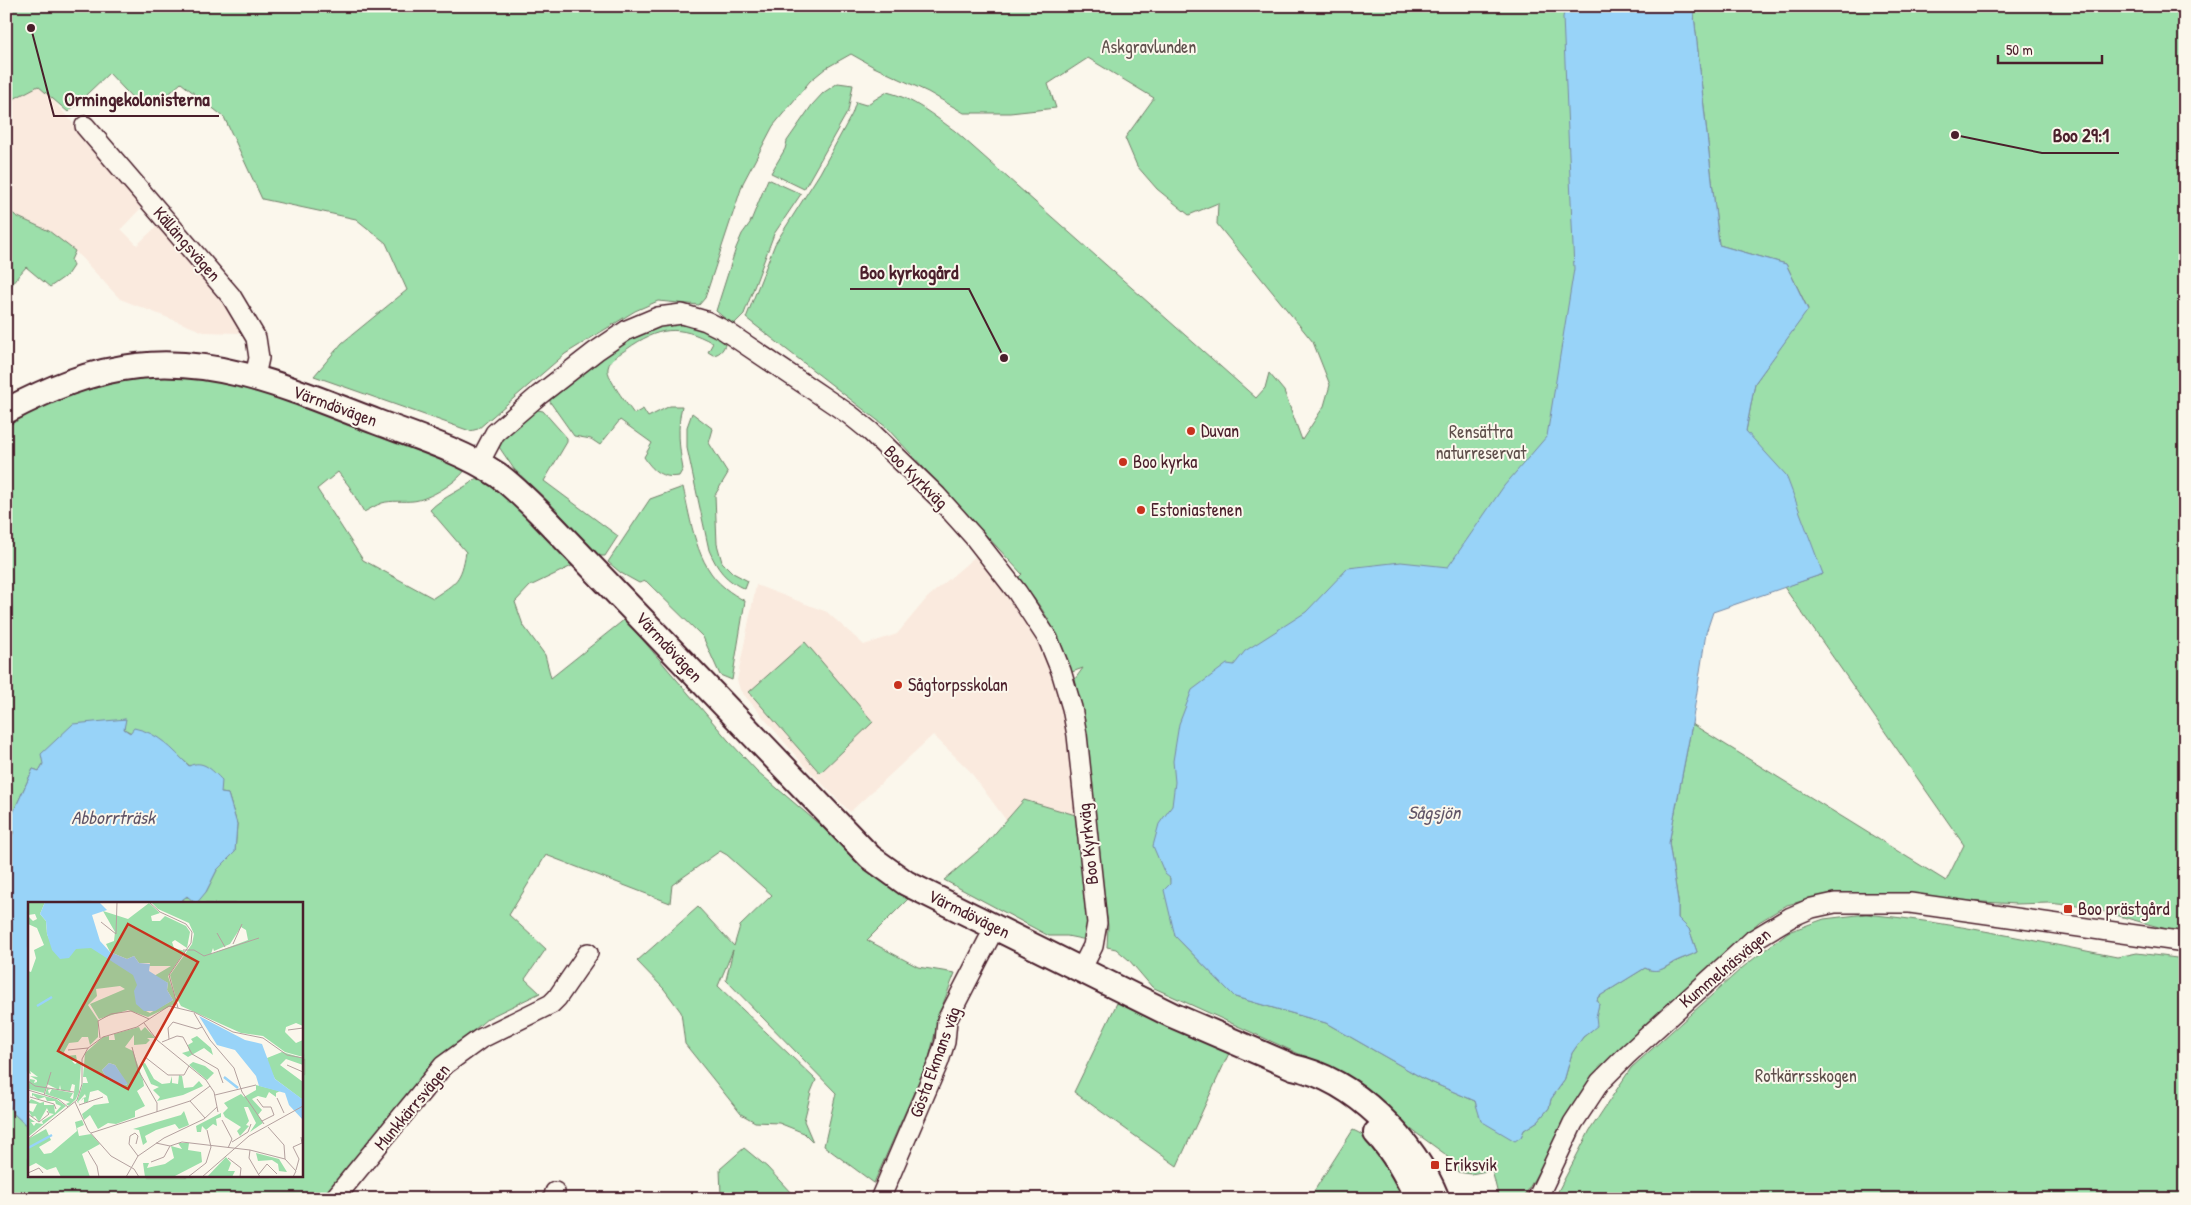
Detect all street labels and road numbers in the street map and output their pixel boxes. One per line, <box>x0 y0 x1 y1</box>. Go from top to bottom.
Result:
street label: Källängsvägen <box>148 201 227 287</box>
street label: Värmdövägen <box>289 379 381 432</box>
street label: Boo Kyrkväg <box>879 439 954 514</box>
street label: Värmdövägen <box>630 606 709 687</box>
street label: Boo Kyrkväg <box>1071 802 1104 886</box>
street label: Värmdövägen <box>924 883 1014 944</box>
street label: Kummelnäsvägen <box>1673 922 1776 1013</box>
street label: Gösta Ekmans väg <box>903 1003 966 1121</box>
street label: Munkkärrsvägen <box>368 1058 455 1155</box>

